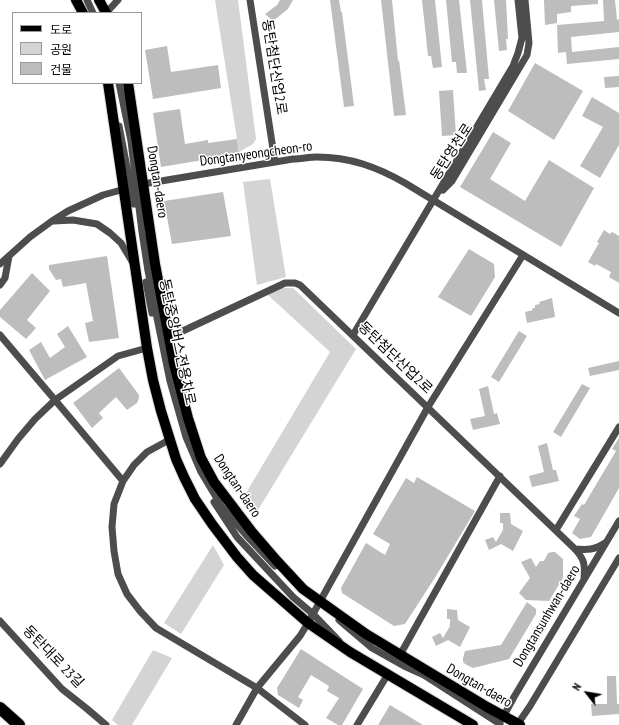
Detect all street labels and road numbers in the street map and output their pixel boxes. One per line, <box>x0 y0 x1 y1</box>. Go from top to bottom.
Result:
street label: 동탄첨단산업2로 <box>258 18 290 116</box>
street label: 동탄영천로 <box>427 120 477 184</box>
street label: Dongtanyeongcheon-ro <box>199 138 313 170</box>
street label: Dongtan-daero <box>143 145 171 219</box>
street label: 동탄중앙버스전용차로 <box>155 277 199 407</box>
street label: 동탄첨단산업2로 <box>354 318 436 398</box>
street label: Dongtan-daero <box>210 451 264 521</box>
street label: Dongtansunhwan-daero <box>510 562 584 670</box>
street label: 동탄대로 23길 <box>19 622 87 692</box>
street label: Dongtan-daero <box>443 661 515 711</box>

